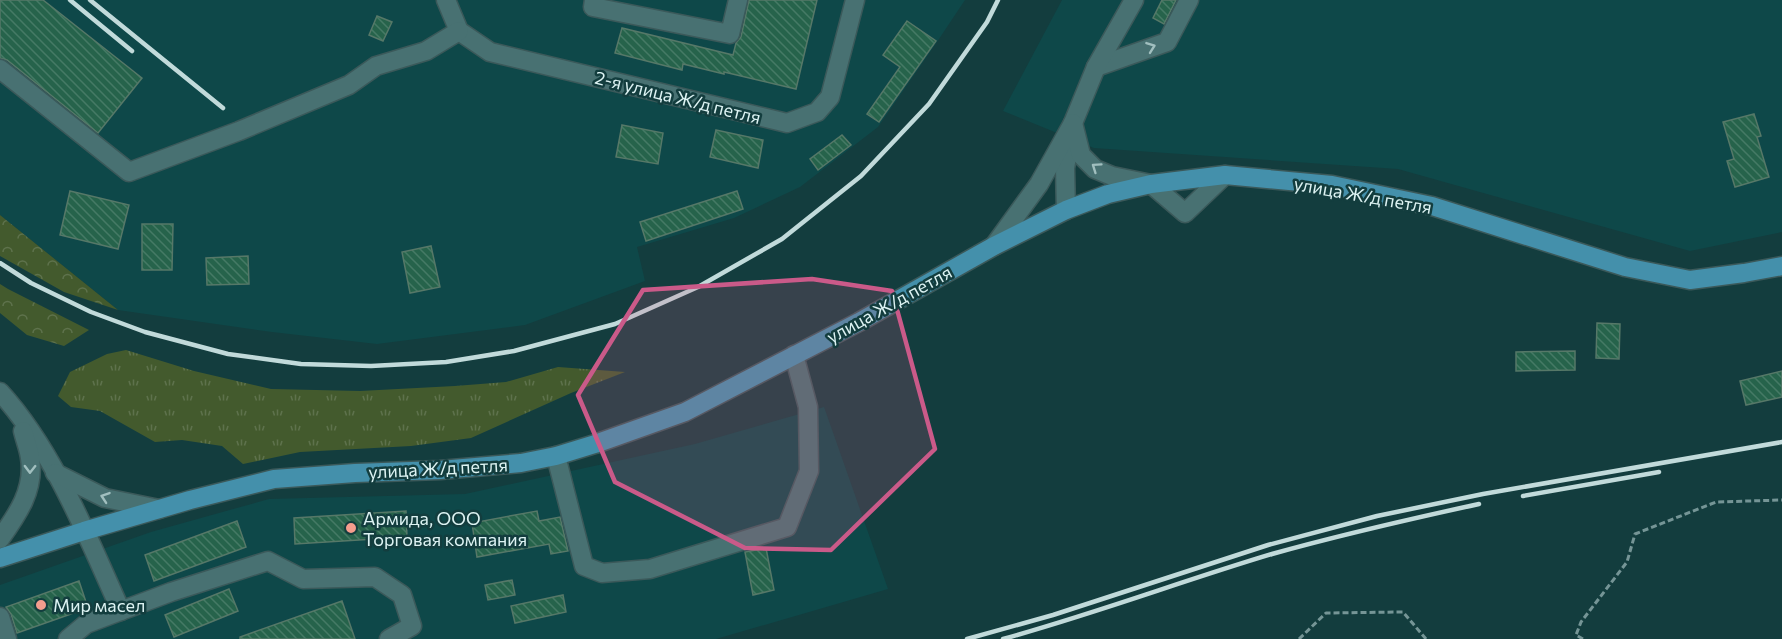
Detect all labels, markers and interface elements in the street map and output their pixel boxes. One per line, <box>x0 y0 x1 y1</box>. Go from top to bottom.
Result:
one-way arrow <box>1145 42 1156 55</box>
street label: 2-я улица Ж/д петля <box>593 66 763 128</box>
one-way arrow <box>1091 163 1102 174</box>
street label: улица Ж/д петля <box>1292 172 1434 218</box>
street label: улица Ж/д петля <box>823 261 955 347</box>
street label: улица Ж/д петля <box>368 453 508 483</box>
one-way arrow <box>24 464 36 473</box>
one-way arrow <box>100 492 111 504</box>
place label: Армида, ООО Торговая компания <box>363 507 527 550</box>
marker: Армида, ООО Торговая компания <box>344 521 358 535</box>
place label: Мир масел <box>53 594 145 616</box>
marker: Мир масел <box>34 598 48 612</box>

